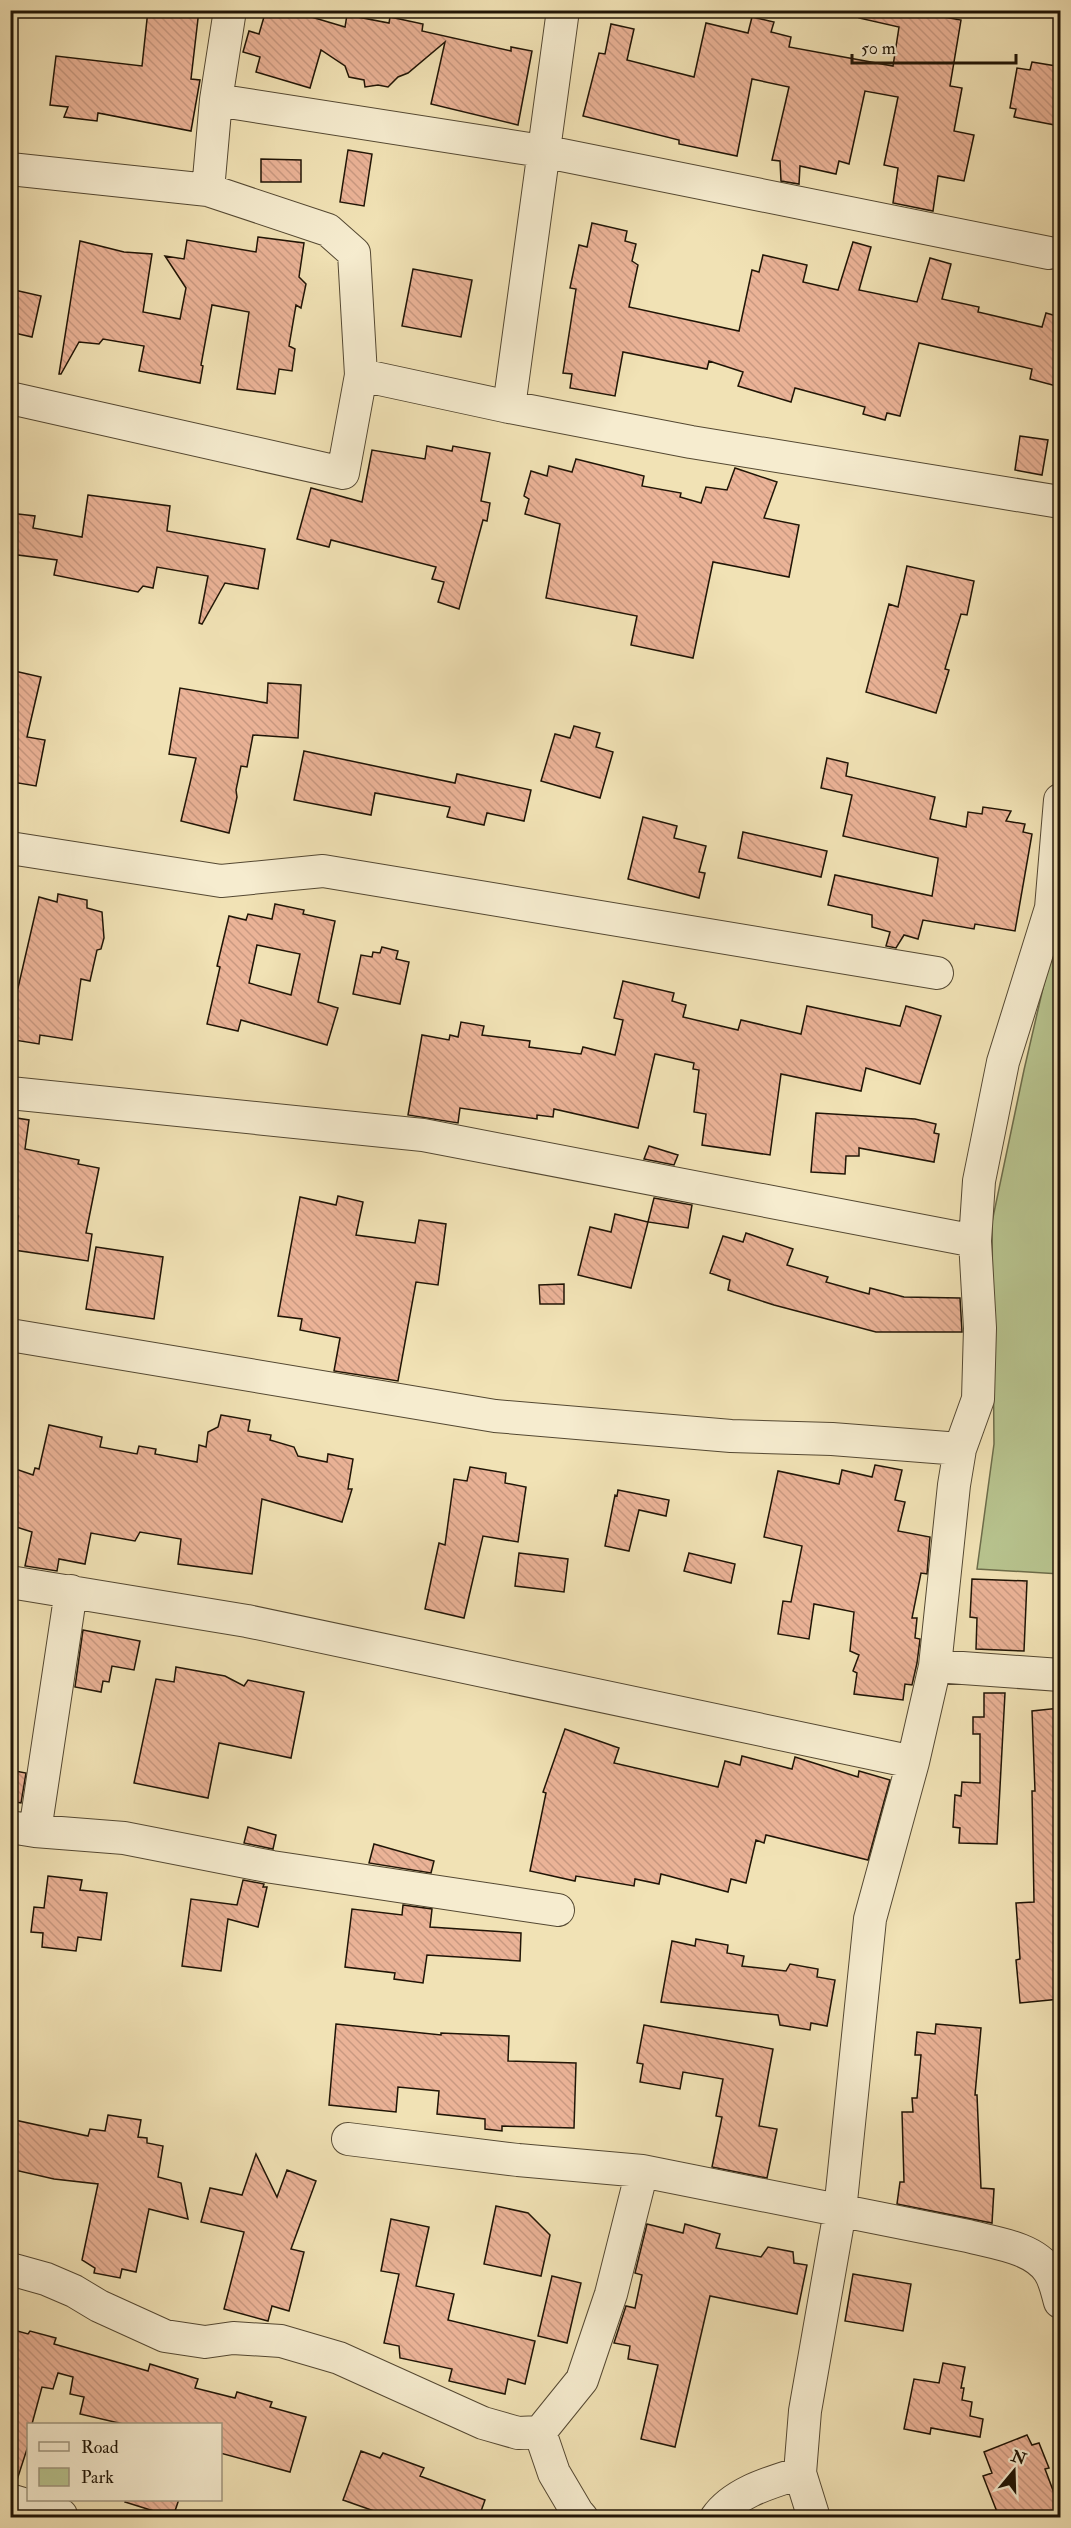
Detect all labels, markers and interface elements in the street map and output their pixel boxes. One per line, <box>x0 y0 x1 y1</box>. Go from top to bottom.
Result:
scale bar <box>852 27 1016 65</box>
text: 50 m <box>861 37 896 60</box>
legend <box>27 2423 222 2501</box>
text: Road <box>81 2436 119 2459</box>
north arrow <box>984 2441 1044 2501</box>
text: N <box>1008 2446 1029 2470</box>
text: Park <box>81 2466 114 2489</box>

